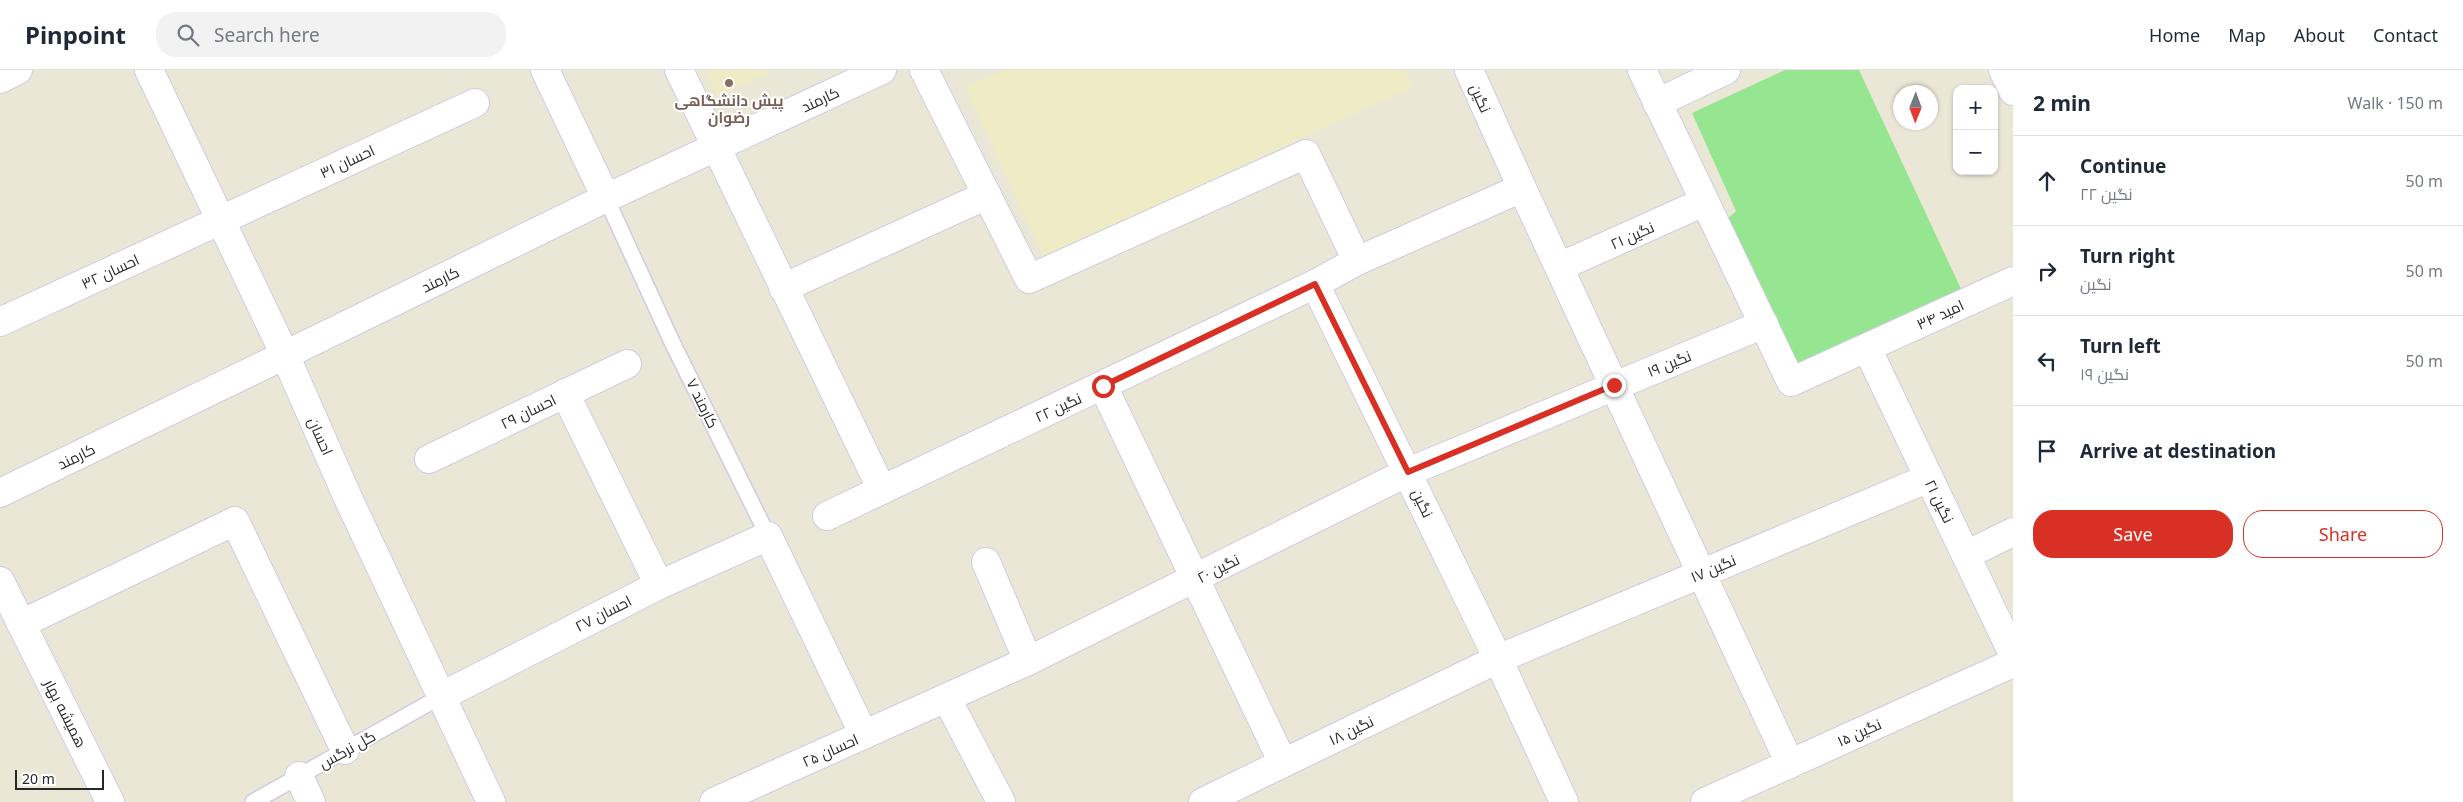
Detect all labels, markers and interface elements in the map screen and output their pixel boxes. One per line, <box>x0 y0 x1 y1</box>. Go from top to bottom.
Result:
search box <box>156 12 506 57</box>
text: Pinpoint <box>25 18 126 51</box>
icon: search <box>174 21 202 49</box>
text: Search here <box>214 22 320 48</box>
text: Home <box>2149 23 2200 47</box>
text: Map <box>2228 23 2266 47</box>
text: About <box>2294 23 2345 47</box>
text: Contact <box>2373 23 2438 47</box>
marker: پیش دانشگاهی رضوان <box>723 77 735 89</box>
street label: نگین <box>1465 80 1496 116</box>
street label: کارمند <box>798 82 842 116</box>
north arrow <box>1893 85 1938 130</box>
map controls <box>1953 85 1998 175</box>
button: + <box>1953 85 1998 130</box>
text: 2 min <box>2033 89 2091 117</box>
place label: پیش دانشگاهی رضوان <box>674 90 784 127</box>
text: Walk · 150 m <box>2348 92 2443 114</box>
button: − <box>1953 130 1998 175</box>
street label: احسان ۳۱ <box>316 140 378 183</box>
text: Continue <box>2080 153 2166 179</box>
icon: ahead <box>2033 167 2061 195</box>
text: 50 m <box>2406 170 2443 192</box>
text: نگین ۲۲ <box>2080 183 2133 205</box>
street label: نگین ۲۱ <box>1607 217 1657 254</box>
text: Turn right <box>2080 243 2175 269</box>
street label: احسان ۳۲ <box>78 249 143 294</box>
icon: right <box>2033 257 2061 285</box>
text: 50 m <box>2406 260 2443 282</box>
street label: کارمند <box>418 261 462 297</box>
text: نگین <box>2080 273 2112 295</box>
street label: امید ۳۴ <box>1913 294 1967 334</box>
text: Turn left <box>2080 333 2161 359</box>
street label: نگین ۱۹ <box>1644 345 1694 382</box>
icon: left <box>2033 347 2061 375</box>
text: 50 m <box>2406 350 2443 372</box>
text: نگین ۱۹ <box>2080 363 2129 385</box>
route end <box>1603 374 1626 397</box>
street label: کارمند ۷ <box>682 375 724 431</box>
route start <box>1092 375 1115 398</box>
street label: نگین ۲۲ <box>1031 388 1085 427</box>
street label: احسان ۲۹ <box>497 389 559 434</box>
street label: احسان <box>303 414 338 459</box>
icon: arrive <box>2033 437 2061 465</box>
street label: کارمند <box>54 438 98 474</box>
text: Arrive at destination <box>2080 438 2276 464</box>
street label: نگین ۲۱ <box>1920 476 1959 526</box>
street label: نگین <box>1407 485 1438 521</box>
button: Save <box>2033 510 2233 558</box>
button: Share <box>2243 510 2443 558</box>
street label: نگین ۲۰ <box>1193 549 1243 588</box>
street label: نگین ۱۷ <box>1687 550 1739 587</box>
street label: احسان ۲۷ <box>571 590 635 637</box>
street label: همیشه بهار <box>39 674 92 751</box>
street label: نگین ۱۸ <box>1325 711 1377 750</box>
street label: نگین ۱۵ <box>1834 713 1885 751</box>
street label: گل نرگس <box>315 725 379 774</box>
street label: احسان ۲۵ <box>799 729 862 772</box>
scale bar <box>15 767 104 790</box>
text: 20 m <box>22 769 55 788</box>

